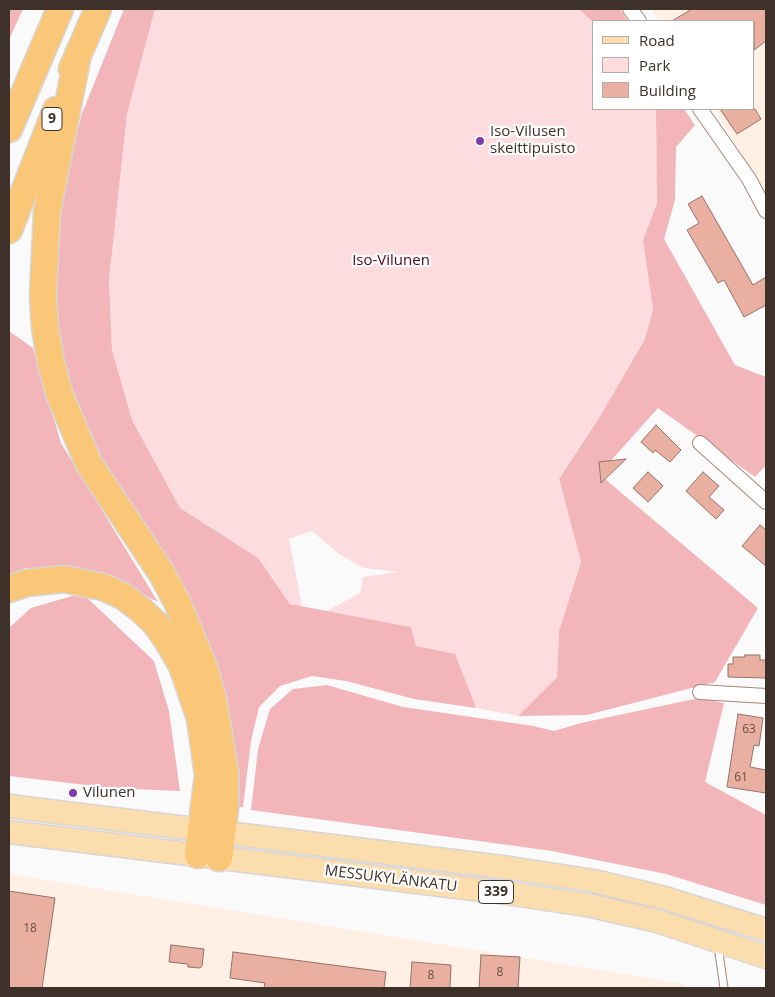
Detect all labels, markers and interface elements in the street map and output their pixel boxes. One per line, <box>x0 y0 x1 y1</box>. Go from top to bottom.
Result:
legend <box>592 20 755 110</box>
text: Road <box>639 30 675 50</box>
text: Park <box>639 55 670 75</box>
text: Building <box>639 80 696 100</box>
road number: 9 <box>42 108 62 130</box>
place label: Iso-Vilusen skeittipuisto <box>490 123 575 158</box>
marker: Iso-Vilusen skeittipuisto <box>474 135 486 147</box>
park label: Iso-Vilunen <box>352 252 430 270</box>
house number: 63 <box>742 723 756 737</box>
house number: 61 <box>734 771 748 785</box>
place label: Vilunen <box>83 784 136 802</box>
marker: Vilunen <box>67 787 79 799</box>
street label: MESSUKYLÄNKATU <box>324 862 458 896</box>
road number: 339 <box>478 880 514 904</box>
house number: 18 <box>23 922 37 936</box>
house number: 8 <box>497 966 503 980</box>
house number: 8 <box>428 969 434 983</box>

